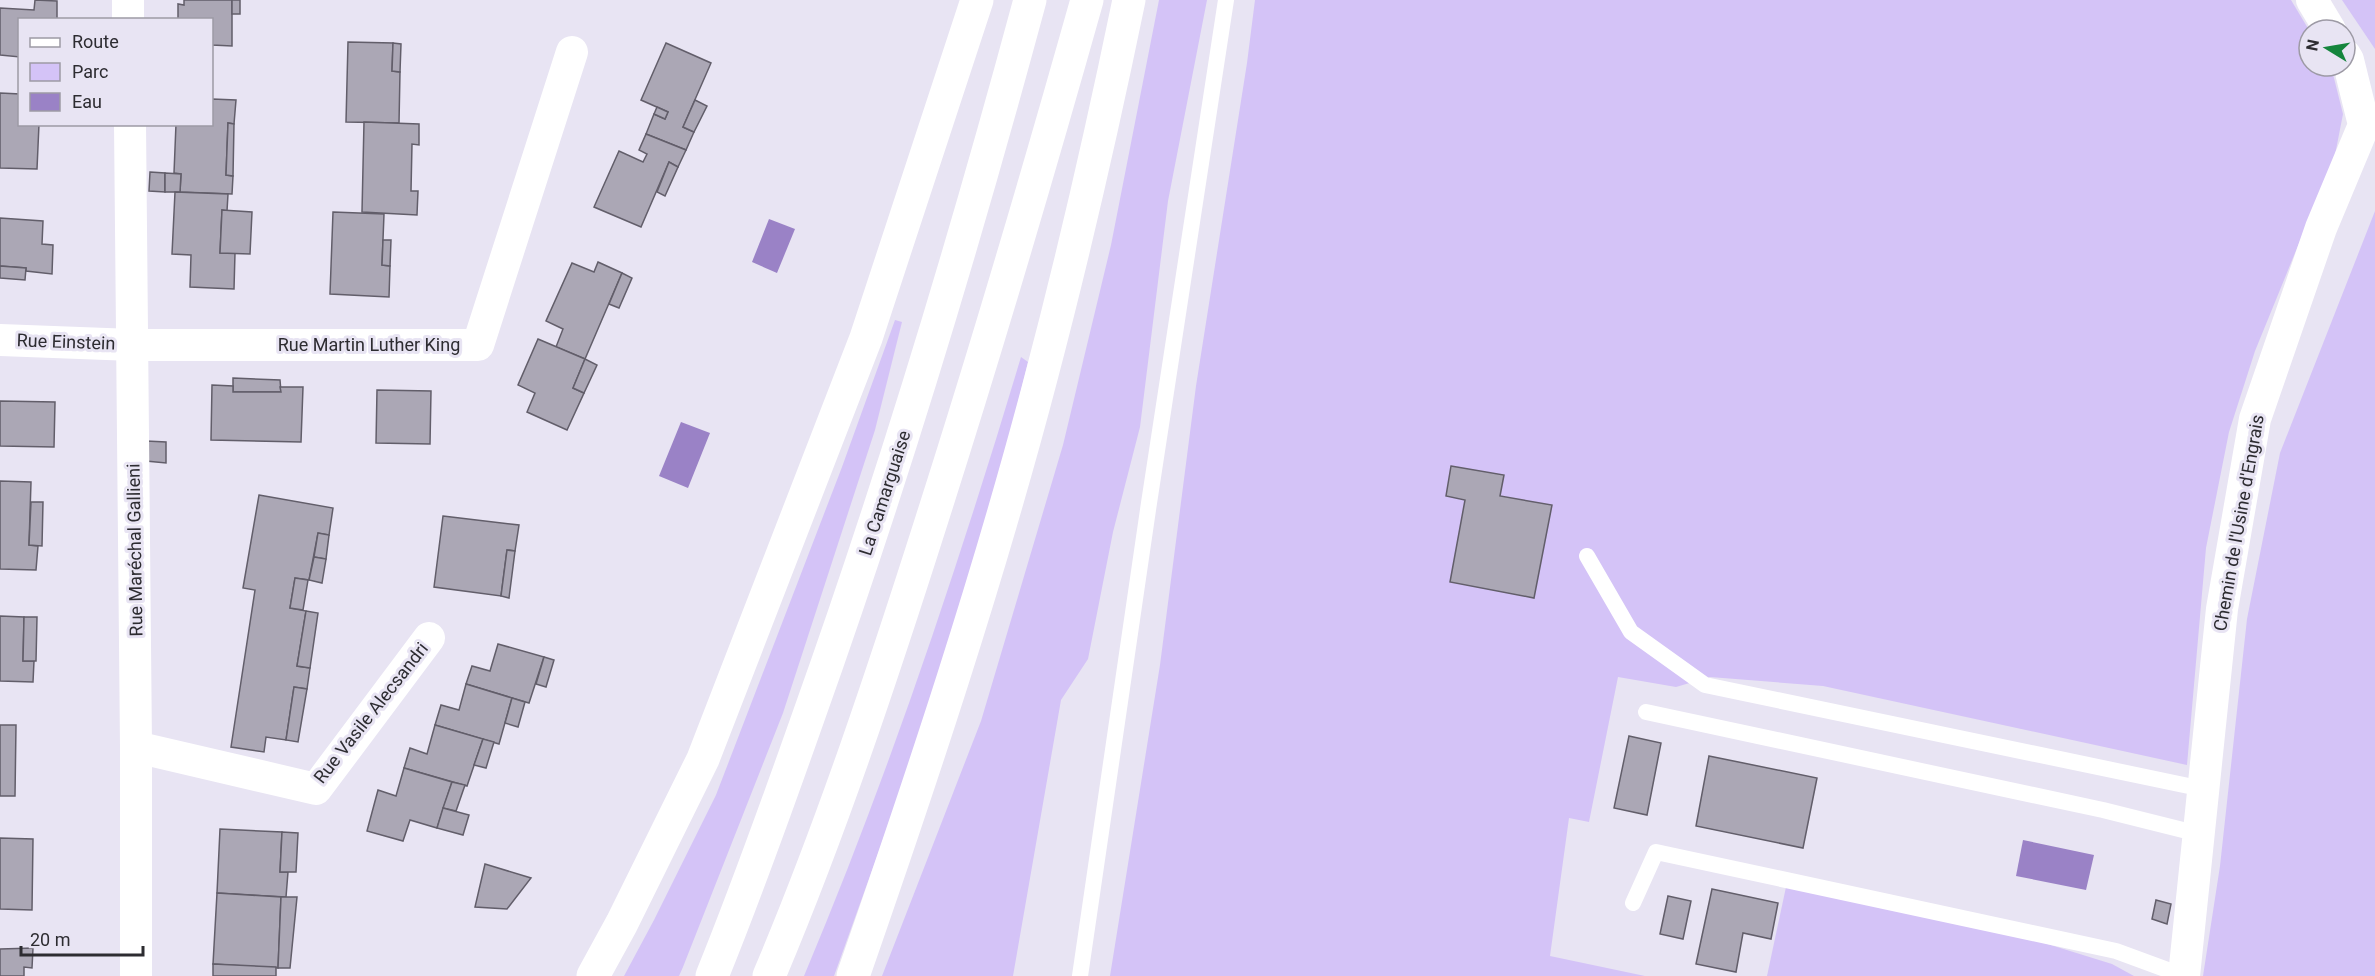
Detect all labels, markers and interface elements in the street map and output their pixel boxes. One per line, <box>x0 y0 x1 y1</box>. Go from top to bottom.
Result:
legend <box>18 18 213 126</box>
north arrow <box>2297 18 2357 78</box>
text: Route <box>72 31 119 52</box>
text: N <box>2302 38 2323 53</box>
text: Parc <box>72 61 108 82</box>
text: Eau <box>72 91 102 112</box>
street label: Rue Einstein <box>16 329 116 354</box>
street label: Rue Martin Luther King <box>278 334 460 355</box>
street label: Chemin de l'Usine d'Engrais <box>2209 413 2268 633</box>
street label: La Camarguaise <box>854 428 915 558</box>
street label: Rue Maréchal Gallieni <box>122 463 147 637</box>
street label: Rue Vasile Alecsandri <box>309 638 432 787</box>
scale bar <box>21 919 142 957</box>
text: 20 m <box>30 929 70 950</box>

